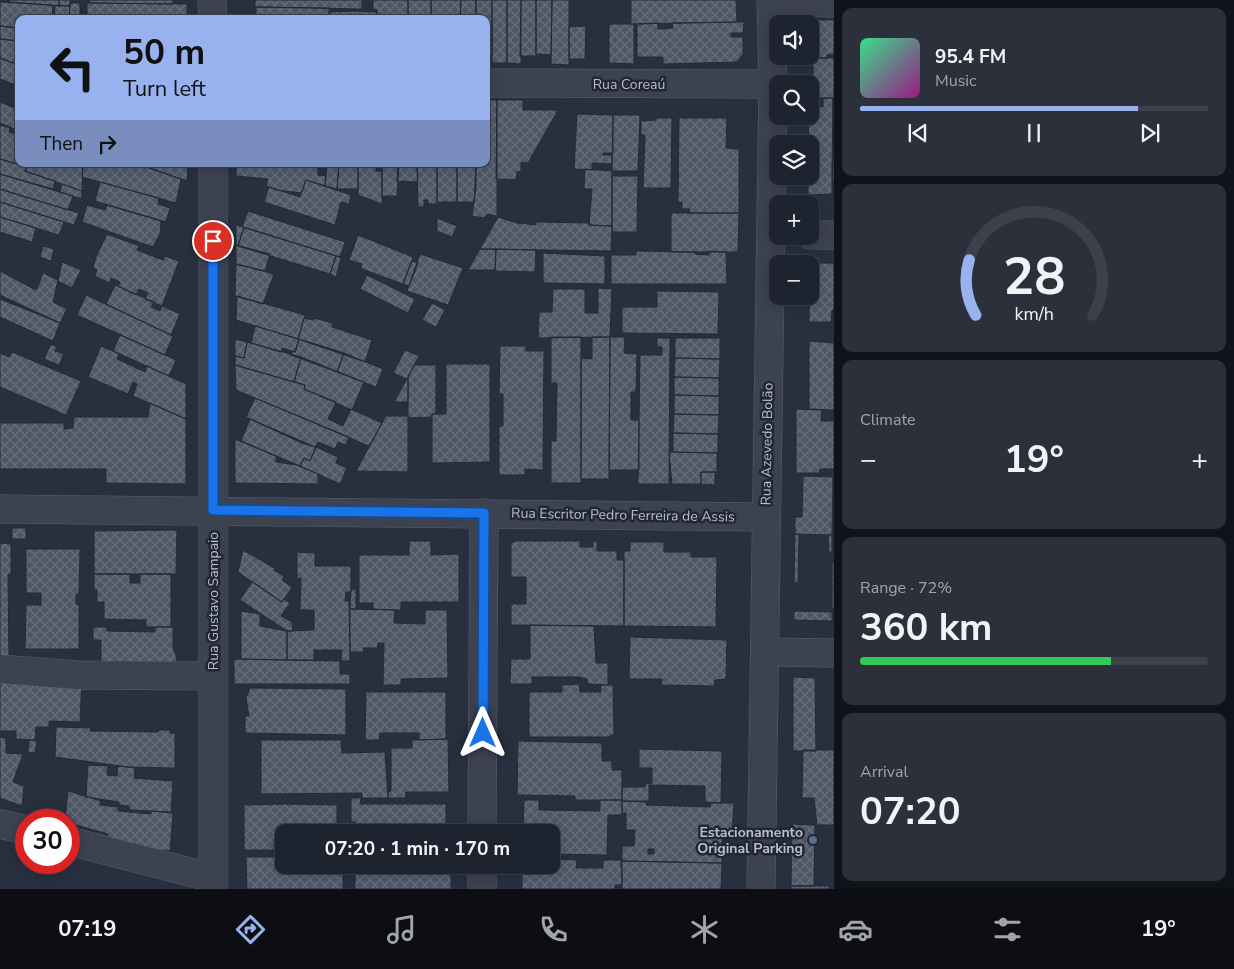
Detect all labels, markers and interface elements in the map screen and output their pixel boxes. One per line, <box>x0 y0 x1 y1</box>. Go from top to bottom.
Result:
map controls <box>769 15 819 305</box>
button: sound <box>769 15 819 65</box>
text: 50 m <box>123 29 205 76</box>
icon: left <box>40 35 105 100</box>
text: 95.4 FM <box>935 44 1006 70</box>
text: Music <box>935 70 976 92</box>
text: Turn left <box>123 74 206 104</box>
street label: Rua Coreaú <box>593 75 665 94</box>
button: search <box>769 75 819 125</box>
icon: previous <box>904 119 932 147</box>
icon: pause <box>1020 119 1048 147</box>
icon: next <box>1136 119 1164 147</box>
icon: right <box>93 130 121 158</box>
text: Then <box>40 131 83 157</box>
button: layers <box>769 135 819 185</box>
button: + <box>769 195 819 245</box>
pin <box>192 220 234 262</box>
icon: arrive <box>199 227 227 255</box>
text: 28 <box>1003 241 1065 312</box>
button: − <box>769 255 819 305</box>
text: km/h <box>1014 302 1054 326</box>
street label: Rua Azevedo Bolão <box>756 382 778 506</box>
text: Climate <box>860 409 915 431</box>
text: 19° <box>1004 434 1064 485</box>
text: − <box>860 441 877 479</box>
text: + <box>1191 441 1208 479</box>
street label: Rua Escritor Pedro Ferreira de Assis <box>511 504 735 526</box>
street label: Rua Gustavo Sampaio <box>204 532 223 670</box>
text: Range · 72% <box>860 577 952 599</box>
text: 360 km <box>860 602 992 653</box>
position arrow <box>456 706 508 758</box>
text: Arrival <box>860 761 908 783</box>
text: 07:20 <box>860 786 961 837</box>
speed limit sign: 30 <box>15 809 80 874</box>
place label: Estacionamento Original Parking <box>697 823 803 858</box>
marker: Estacionamento Original Parking <box>807 834 819 846</box>
text: 07:20 · 1 min · 170 m <box>325 836 510 862</box>
icon: directions <box>233 912 268 947</box>
icon: music <box>384 912 419 947</box>
icon: phone <box>536 912 571 947</box>
icon: climate <box>687 912 722 947</box>
icon: car <box>838 912 873 947</box>
icon: filters <box>990 912 1025 947</box>
text: 07:19 <box>58 914 116 944</box>
text: 19° <box>1141 914 1176 944</box>

